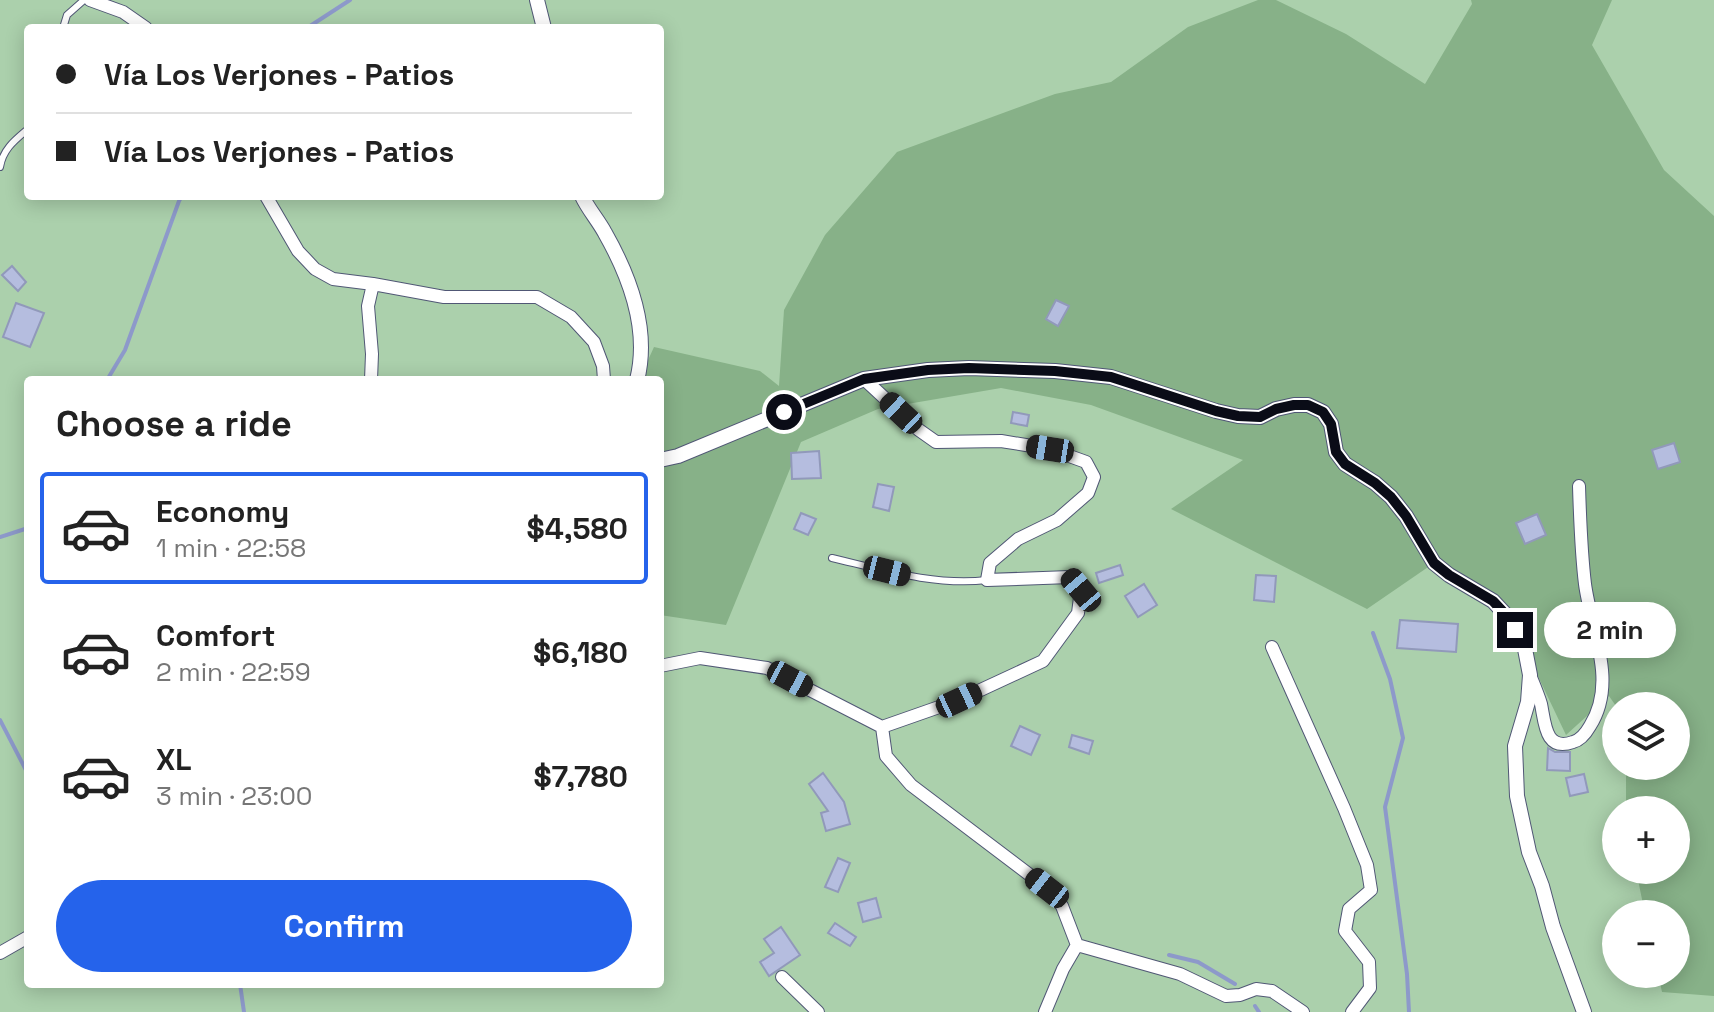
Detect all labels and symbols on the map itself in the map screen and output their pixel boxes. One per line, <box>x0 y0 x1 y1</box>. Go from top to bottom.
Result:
car <box>875 388 927 438</box>
route start <box>766 394 802 430</box>
car <box>1024 433 1076 465</box>
car <box>861 554 913 588</box>
car <box>1056 564 1106 616</box>
callout: 2 min <box>1543 602 1675 658</box>
route end <box>1497 612 1533 648</box>
car <box>763 657 817 701</box>
car <box>932 679 986 721</box>
car <box>1021 864 1073 912</box>

